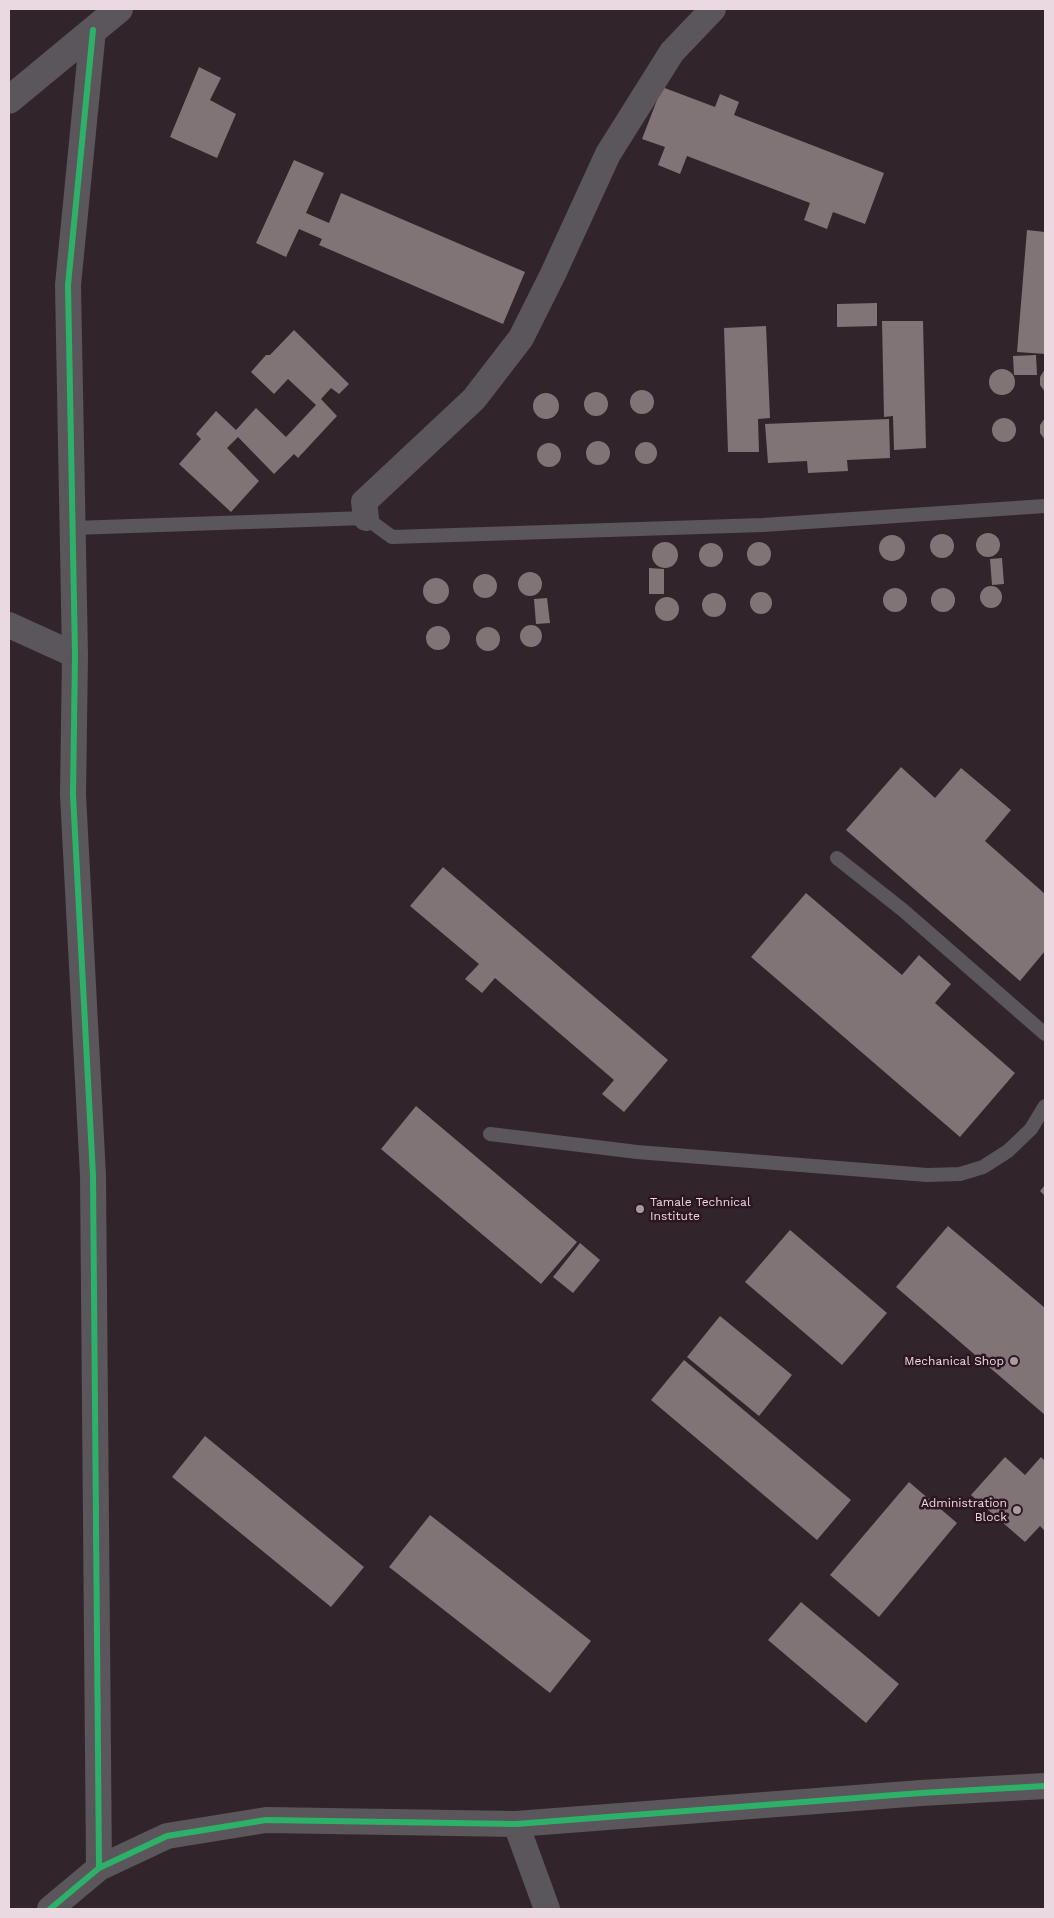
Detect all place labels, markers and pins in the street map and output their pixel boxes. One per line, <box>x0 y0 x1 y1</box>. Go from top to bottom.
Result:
place label: Tamale Technical Institute <box>650 1195 751 1223</box>
marker: Tamale Technical Institute <box>634 1203 646 1215</box>
place label: Mechanical Shop <box>904 1354 1004 1368</box>
marker: Mechanical Shop <box>1008 1355 1020 1367</box>
place label: Administration Block <box>921 1496 1007 1524</box>
marker: Administration Block <box>1011 1504 1023 1516</box>

